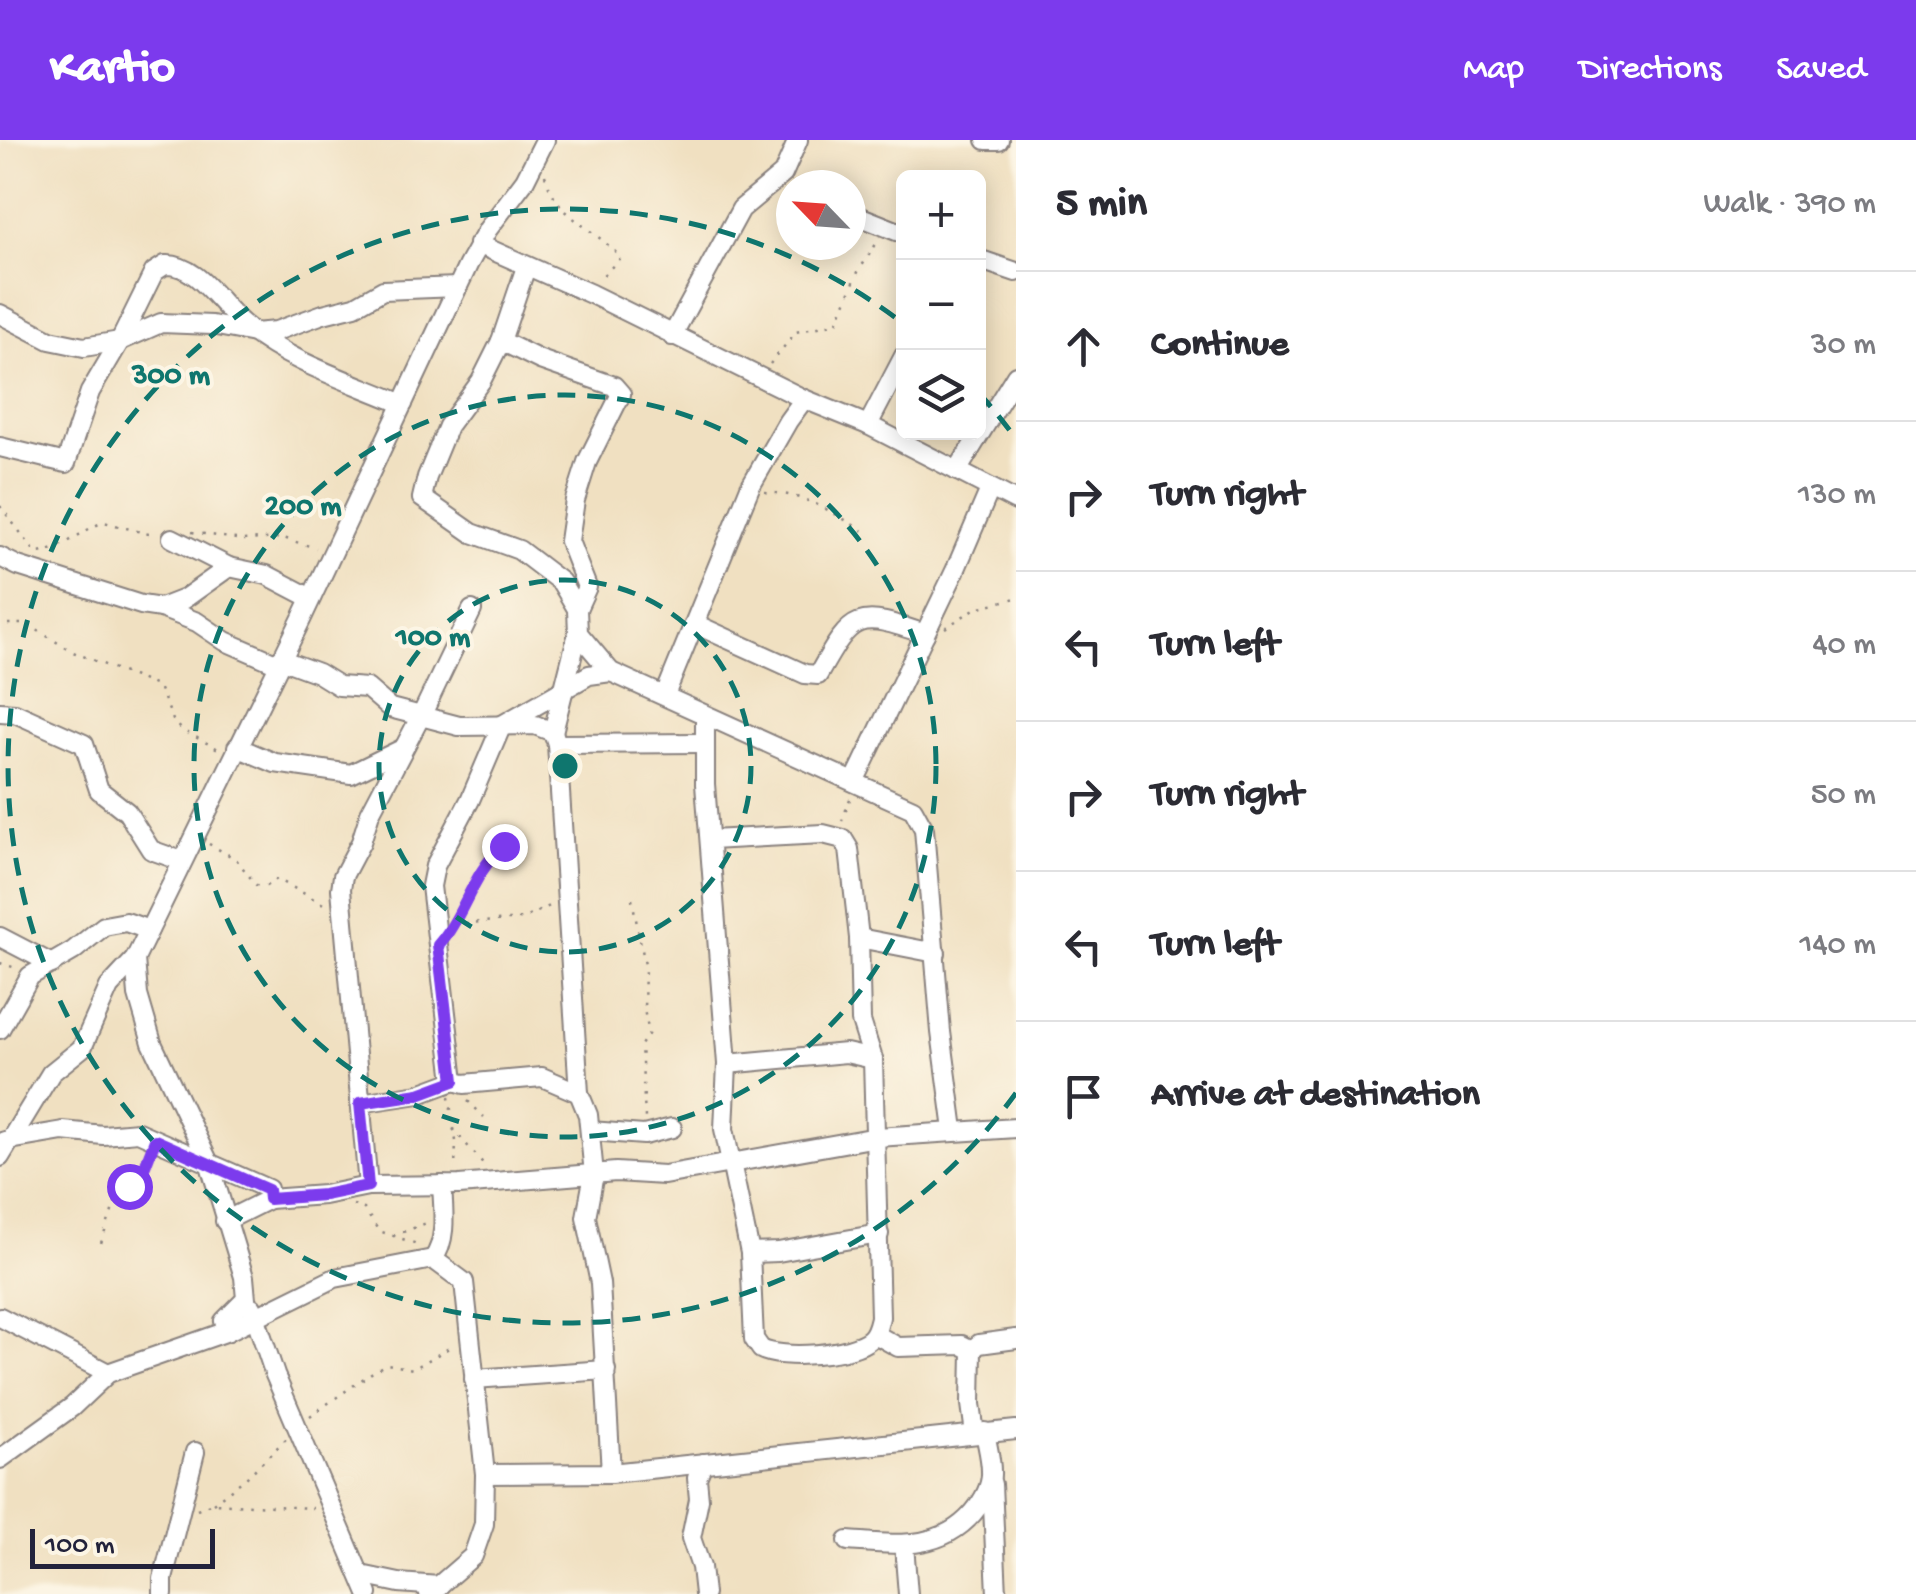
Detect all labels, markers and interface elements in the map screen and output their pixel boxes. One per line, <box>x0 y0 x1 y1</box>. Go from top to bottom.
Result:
text: Kartio <box>50 42 175 99</box>
text: Map <box>1463 50 1524 91</box>
text: Directions <box>1579 50 1721 91</box>
text: Saved <box>1776 50 1866 91</box>
north arrow <box>776 170 866 260</box>
map controls <box>896 170 986 440</box>
button: + <box>896 170 986 260</box>
text: 5 min <box>1056 181 1147 230</box>
text: Walk · 390 m <box>1703 186 1876 224</box>
button: − <box>896 260 986 350</box>
icon: ahead <box>1056 319 1111 374</box>
text: Continue <box>1151 324 1289 368</box>
text: 30 m <box>1811 327 1876 365</box>
button: layers <box>896 350 986 440</box>
text: 300 m <box>131 360 211 395</box>
icon: right <box>1056 469 1111 524</box>
text: Turn right <box>1151 474 1303 518</box>
text: 130 m <box>1798 477 1876 515</box>
text: 200 m <box>264 491 342 526</box>
icon: left <box>1056 619 1111 674</box>
text: 100 m <box>395 622 471 657</box>
text: Turn left <box>1151 624 1279 668</box>
text: 40 m <box>1812 627 1876 665</box>
centre of rings <box>547 748 583 784</box>
icon: right <box>1056 769 1111 824</box>
text: Turn right <box>1151 774 1303 818</box>
text: 50 m <box>1811 777 1876 815</box>
route end <box>482 824 528 870</box>
icon: left <box>1056 919 1111 974</box>
text: Turn left <box>1151 924 1279 968</box>
text: 140 m <box>1799 927 1876 965</box>
icon: arrive <box>1056 1069 1111 1124</box>
text: Arrive at destination <box>1151 1074 1480 1118</box>
route start <box>107 1164 153 1210</box>
scale bar <box>30 1524 215 1568</box>
text: 100 m <box>45 1530 115 1563</box>

